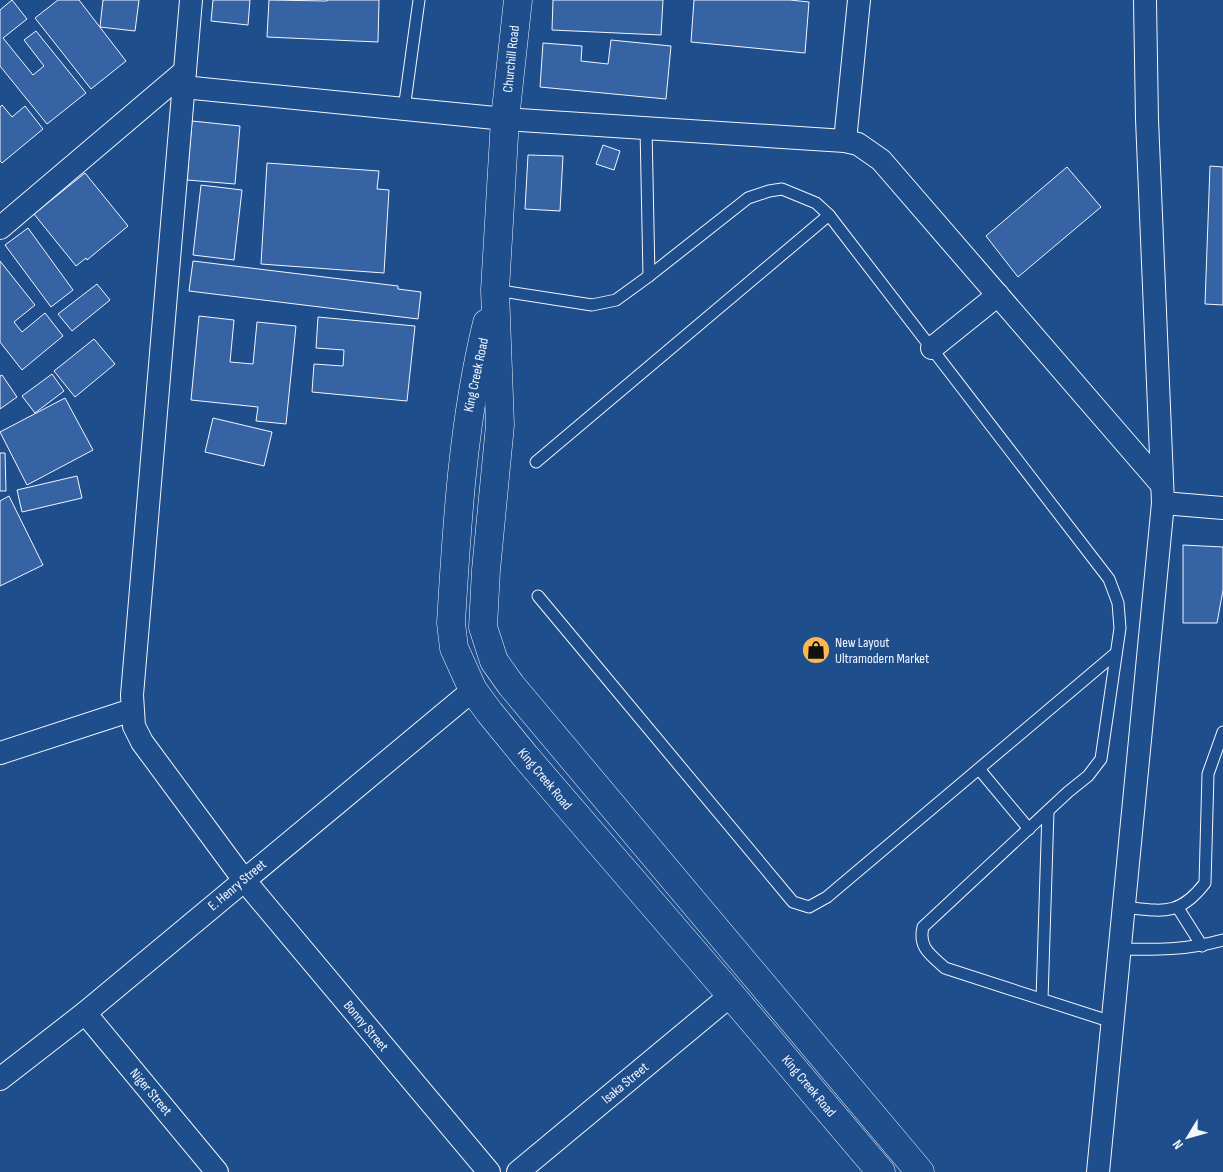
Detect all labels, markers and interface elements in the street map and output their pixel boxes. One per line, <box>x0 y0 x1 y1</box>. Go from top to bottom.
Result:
street label: Churchill Road <box>499 24 523 93</box>
street label: King Creek Road <box>460 336 492 414</box>
place label: New Layout Ultramodern Market <box>835 634 929 667</box>
shop icon: New Layout Ultramodern Market <box>801 635 831 665</box>
street label: King Creek Road <box>514 745 576 813</box>
street label: E. Henry Street <box>204 856 270 914</box>
street label: Bonny Street <box>340 997 392 1055</box>
street label: King Creek Road <box>778 1052 840 1120</box>
street label: Isaka Street <box>598 1059 652 1107</box>
street label: Niger Street <box>126 1065 176 1119</box>
north arrow <box>1163 1112 1213 1162</box>
text: N <box>1169 1136 1187 1153</box>

